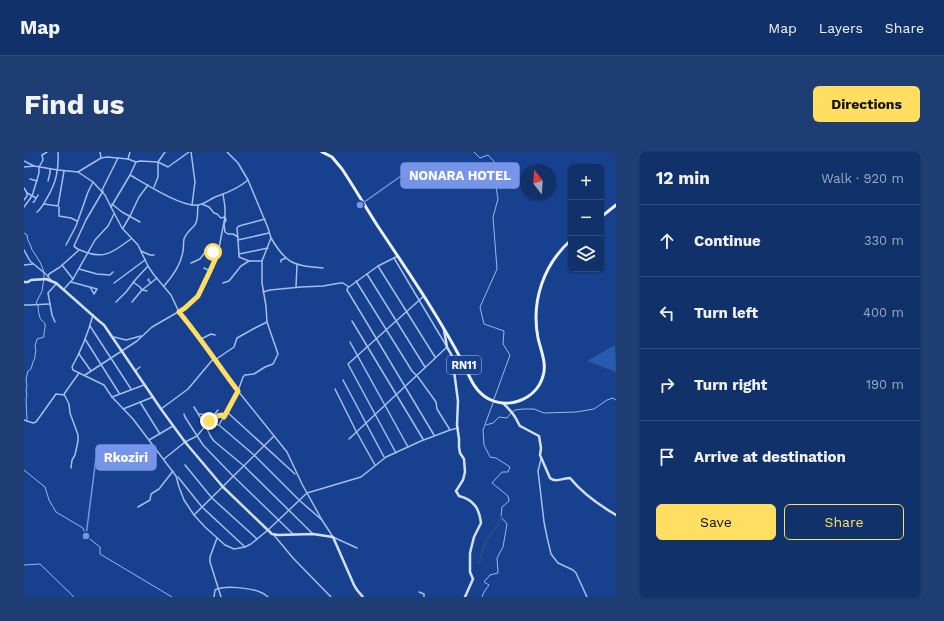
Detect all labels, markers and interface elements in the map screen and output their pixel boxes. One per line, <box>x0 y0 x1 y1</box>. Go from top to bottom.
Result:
text: Map <box>20 16 60 39</box>
text: Map <box>768 20 797 36</box>
text: Layers <box>819 20 863 36</box>
text: Share <box>885 20 924 36</box>
button: Directions <box>813 86 920 122</box>
text: Find us <box>24 88 124 121</box>
callout: NONARA HOTEL <box>401 163 519 188</box>
north arrow <box>520 164 556 200</box>
map controls <box>568 164 604 272</box>
button: + <box>568 164 604 200</box>
text: NONARA HOTEL <box>409 168 511 183</box>
text: 12 min <box>656 168 710 188</box>
text: Walk · 920 m <box>821 171 904 186</box>
button: − <box>568 200 604 236</box>
icon: ahead <box>656 230 678 252</box>
text: Continue <box>694 232 761 250</box>
text: 330 m <box>864 233 904 248</box>
button: layers <box>568 236 604 272</box>
route start <box>204 243 222 261</box>
icon: left <box>656 302 678 324</box>
text: Turn left <box>694 304 758 322</box>
text: 400 m <box>863 305 904 320</box>
road number: RN11 <box>447 356 481 374</box>
icon: right <box>656 374 678 396</box>
text: Turn right <box>694 376 767 394</box>
text: 190 m <box>866 377 904 392</box>
route end <box>200 412 218 430</box>
callout: Rkoziri <box>96 445 156 470</box>
icon: arrive <box>656 446 678 468</box>
text: Arrive at destination <box>694 448 846 466</box>
text: Rkoziri <box>104 450 148 465</box>
button: Save <box>656 504 776 540</box>
button: Share <box>784 504 904 540</box>

